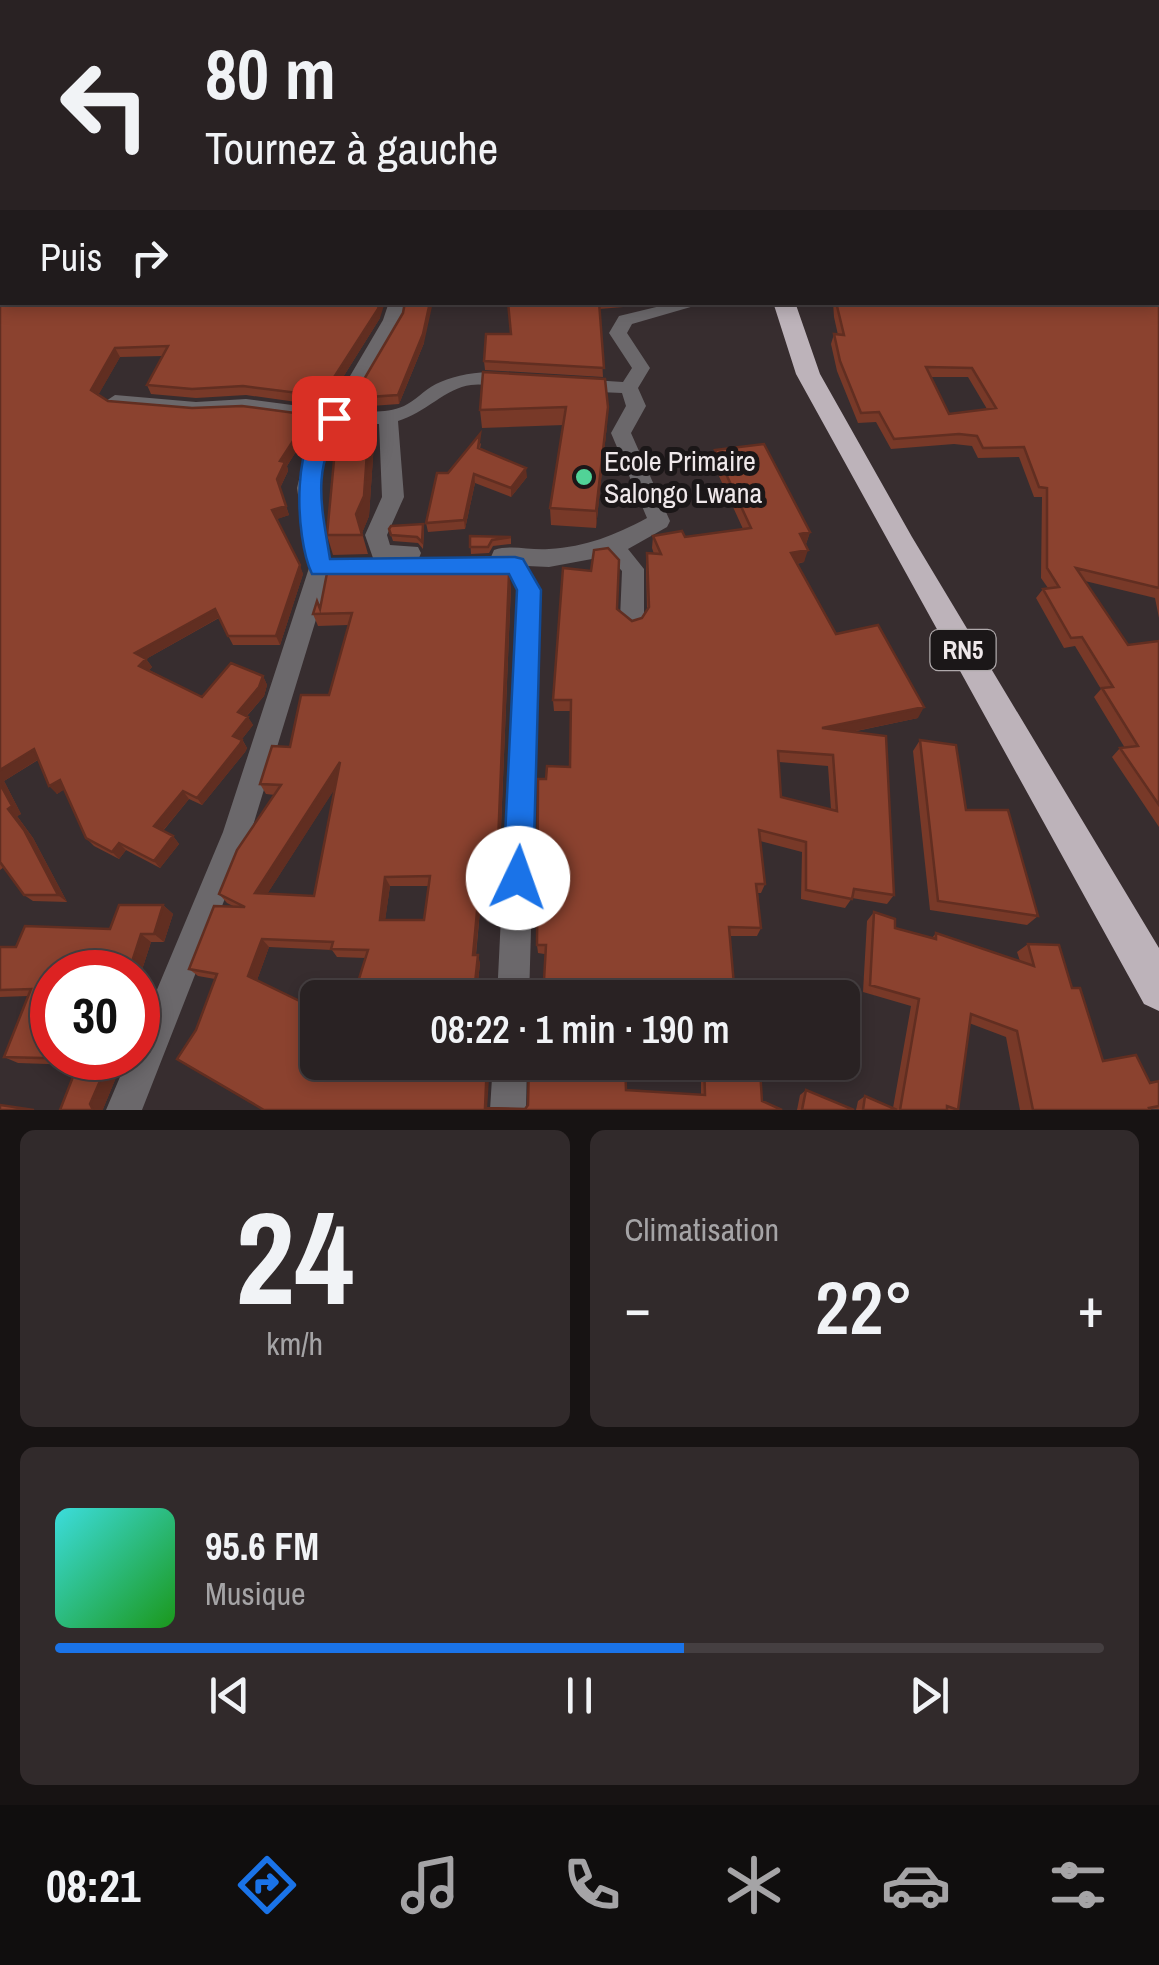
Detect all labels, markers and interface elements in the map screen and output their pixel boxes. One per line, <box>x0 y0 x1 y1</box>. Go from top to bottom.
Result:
text: 80 m <box>205 27 336 121</box>
icon: left <box>40 40 170 170</box>
text: Tournez à gauche <box>205 117 498 178</box>
icon: right <box>122 230 177 285</box>
text: Puis <box>40 232 102 283</box>
pin <box>292 376 377 461</box>
icon: arrive <box>307 391 362 446</box>
place label: Ecole Primaire Salongo Lwana <box>604 442 763 512</box>
marker: Ecole Primaire Salongo Lwana <box>573 466 595 488</box>
road number: RN5 <box>930 630 996 670</box>
position arrow <box>466 826 570 930</box>
speed limit sign: 30 <box>30 950 160 1080</box>
text: 08:22 · 1 min · 190 m <box>430 1004 730 1055</box>
text: 24 <box>235 1169 354 1345</box>
text: Climatisation <box>625 1208 779 1251</box>
text: 22° <box>815 1256 913 1357</box>
text: − <box>625 1270 651 1344</box>
text: + <box>1078 1270 1104 1344</box>
text: km/h <box>266 1322 323 1365</box>
text: 95.6 FM <box>205 1521 319 1572</box>
text: Musique <box>205 1572 306 1615</box>
icon: previous <box>202 1668 257 1723</box>
icon: pause <box>552 1668 607 1723</box>
icon: next <box>902 1668 957 1723</box>
icon: directions <box>232 1850 302 1920</box>
icon: music <box>395 1850 465 1920</box>
icon: phone <box>557 1850 627 1920</box>
icon: climate <box>719 1850 789 1920</box>
icon: car <box>881 1850 951 1920</box>
icon: filters <box>1043 1850 1113 1920</box>
text: 08:21 <box>46 1855 140 1916</box>

